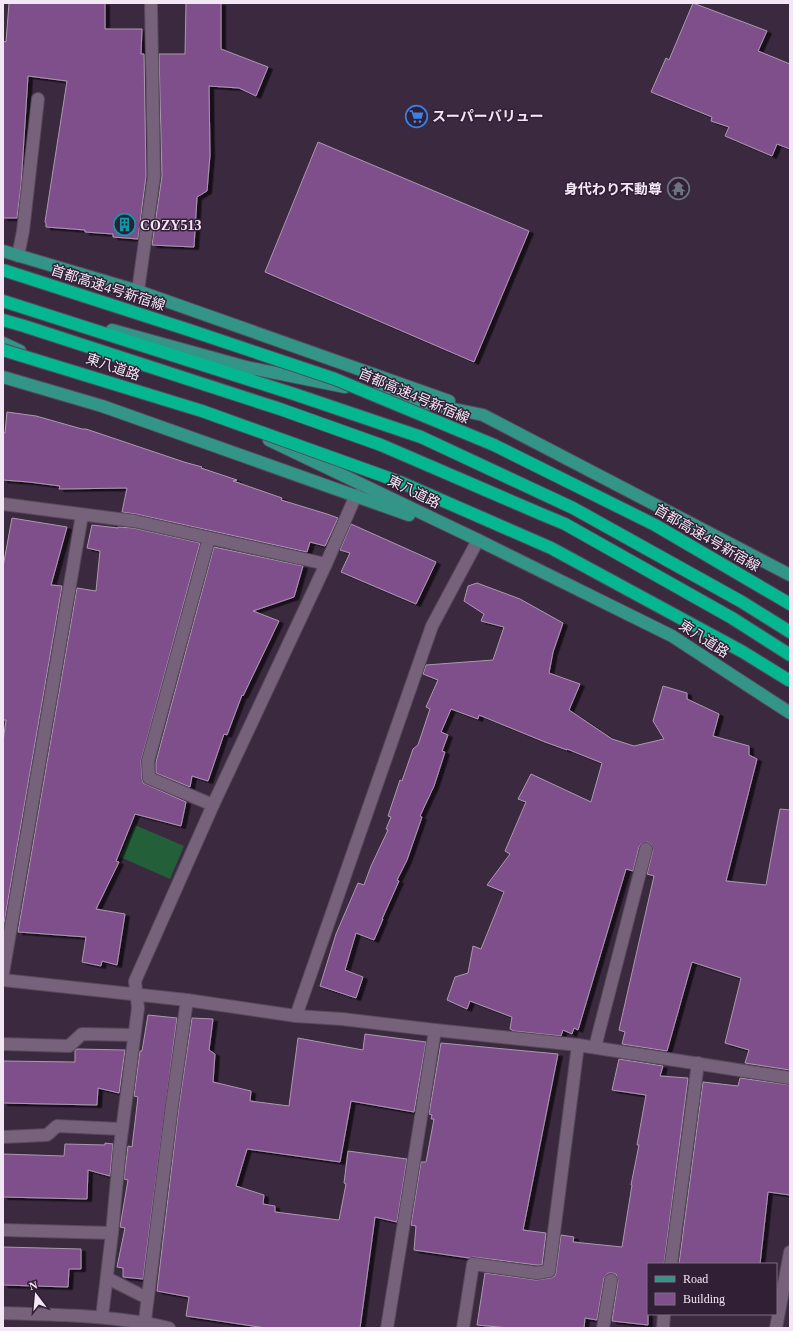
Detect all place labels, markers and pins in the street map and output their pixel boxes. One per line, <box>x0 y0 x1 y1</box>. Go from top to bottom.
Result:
supermarket icon: スーパーバリュー <box>403 103 429 129</box>
place label: スーパーバリュー <box>432 109 544 124</box>
temple icon: 身代わり不動尊 <box>665 176 691 202</box>
place label: 身代わり不動尊 <box>564 181 662 197</box>
building icon: COZY513 <box>112 212 138 238</box>
place label: COZY513 <box>140 218 201 233</box>

